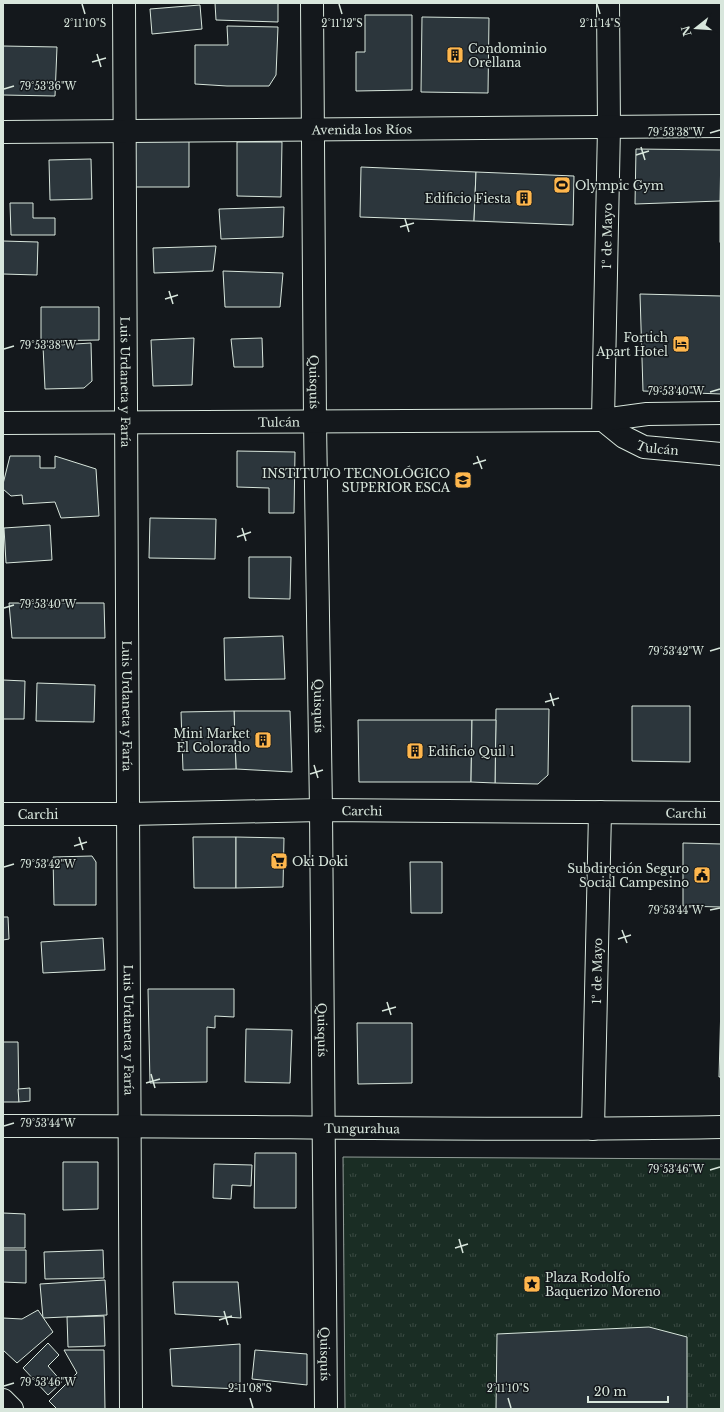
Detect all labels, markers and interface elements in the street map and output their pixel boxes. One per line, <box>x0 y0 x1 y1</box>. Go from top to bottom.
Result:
north arrow <box>676 8 716 48</box>
text: 2°11'10"S <box>64 17 106 30</box>
text: 2°11'12"S <box>321 17 363 30</box>
text: 2°11'14"S <box>580 17 620 30</box>
text: N <box>678 23 695 38</box>
place label: Condominio Orellana <box>468 41 547 70</box>
building icon: Condominio Orellana <box>445 45 465 65</box>
text: 79°53'36"W <box>20 80 77 93</box>
street label: Avenida los Ríos <box>311 121 412 137</box>
text: 79°53'38"W <box>648 126 704 139</box>
sports icon: Olympic Gym <box>552 175 572 195</box>
place label: Olympic Gym <box>575 178 664 193</box>
building icon: Edificio Fiesta <box>514 188 534 208</box>
place label: Edificio Fiesta <box>425 191 511 206</box>
street label: 1º de Mayo <box>599 202 615 269</box>
street label: Luis Urdaneta y Faría <box>118 316 134 448</box>
place label: Fortich Apart Hotel <box>595 330 668 359</box>
hotel icon: Fortich Apart Hotel <box>671 334 691 354</box>
text: 79°53'38"W <box>20 339 76 352</box>
street label: Quisquís <box>307 355 322 409</box>
text: 79°53'40"W <box>648 385 705 398</box>
street label: Tulcán <box>258 414 300 429</box>
street label: Tulcán <box>634 437 679 458</box>
place label: INSTITUTO TECNOLÓGICO SUPERIOR ESCA <box>262 465 451 495</box>
school or university icon: INSTITUTO TECNOLÓGICO SUPERIOR ESCA <box>453 470 473 490</box>
text: 79°53'40"W <box>20 598 77 611</box>
street label: Luis Urdaneta y Faría <box>120 640 135 772</box>
text: 79°53'42"W <box>648 645 704 658</box>
street label: Quisquís <box>311 679 327 733</box>
place label: Mini Market El Colorado <box>173 726 250 755</box>
building icon: Mini Market El Colorado <box>253 730 273 750</box>
building icon: Edificio Quil 1 <box>405 741 425 761</box>
place label: Edificio Quil 1 <box>428 744 515 759</box>
street label: Carchi <box>342 803 382 818</box>
street label: Carchi <box>666 805 706 820</box>
street label: Carchi <box>18 807 58 822</box>
supermarket icon: Oki Doki <box>269 851 289 871</box>
place label: Oki Doki <box>292 854 348 869</box>
text: 79°53'42"W <box>20 858 76 871</box>
place label: Subdireción Seguro Social Campesino <box>567 861 689 890</box>
public building icon: Subdireción Seguro Social Campesino <box>692 865 712 885</box>
text: 79°53'44"W <box>648 904 704 917</box>
street label: 1º de Mayo <box>589 937 605 1004</box>
street label: Luis Urdaneta y Faría <box>121 964 137 1096</box>
street label: Quisquís <box>315 1003 331 1057</box>
text: 79°53'44"W <box>20 1117 76 1130</box>
street label: Tungurahua <box>324 1120 400 1136</box>
text: 79°53'46"W <box>648 1163 704 1176</box>
place label: Plaza Rodolfo Baquerizo Moreno <box>545 1270 661 1299</box>
place icon: Plaza Rodolfo Baquerizo Moreno <box>522 1274 542 1294</box>
street label: Quisquís <box>318 1327 333 1381</box>
text: 79°53'46"W <box>20 1376 76 1389</box>
scale bar <box>588 1378 668 1404</box>
text: 2°11'08"S <box>228 1382 272 1395</box>
text: 2°11'10"S <box>487 1382 529 1395</box>
text: 20 m <box>594 1384 626 1399</box>

